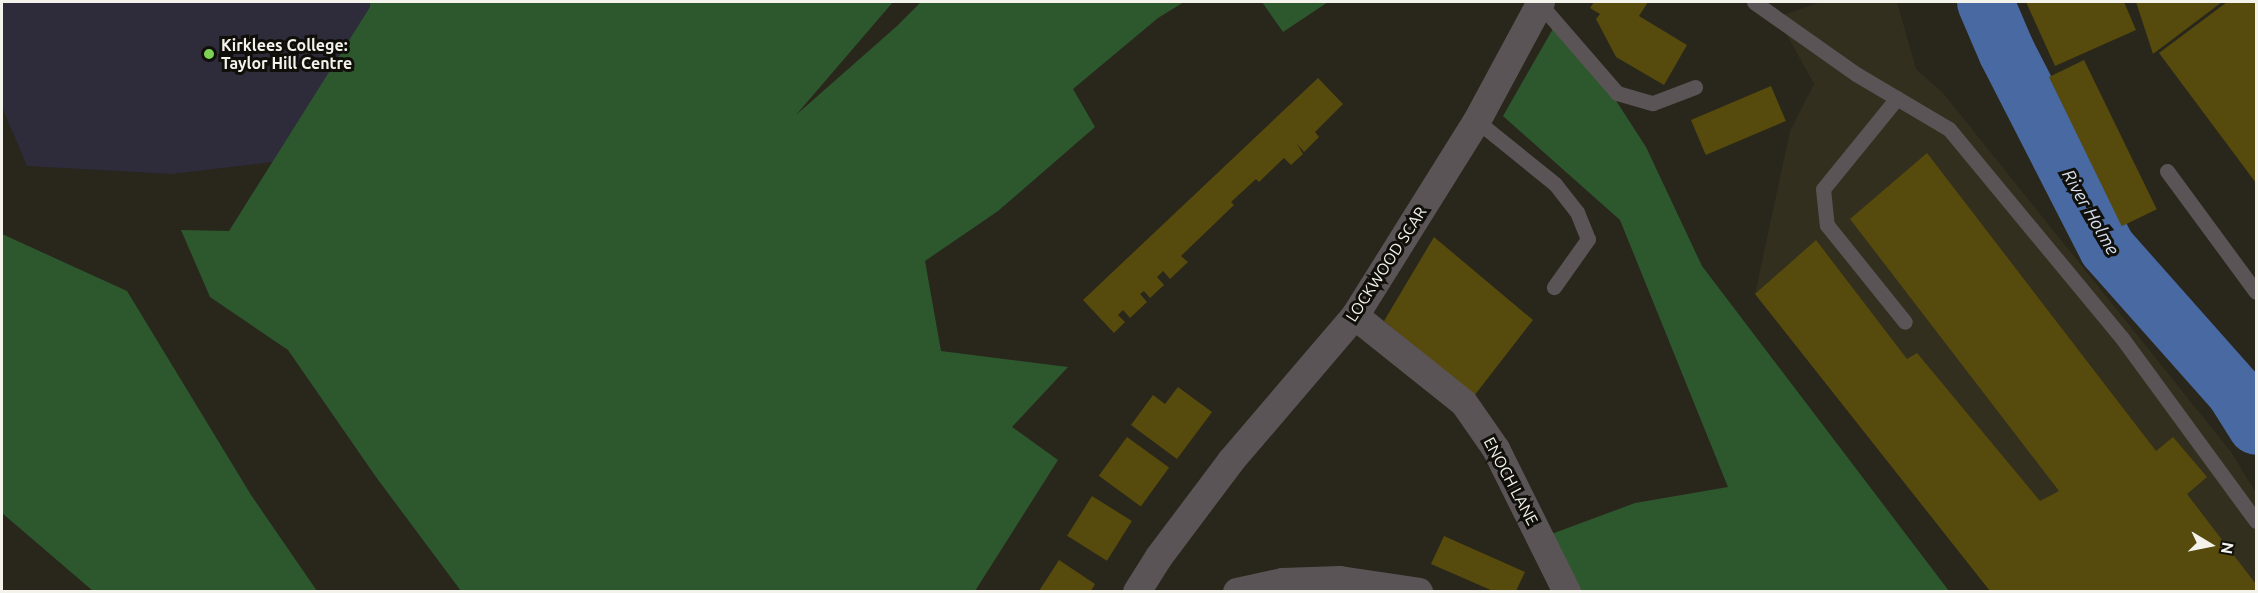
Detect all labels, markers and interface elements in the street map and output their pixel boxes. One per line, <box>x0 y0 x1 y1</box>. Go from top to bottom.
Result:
place label: Kirklees College: Taylor Hill Centre <box>221 35 352 73</box>
marker: Kirklees College: Taylor Hill Centre <box>202 47 216 61</box>
water label: River Holme <box>2058 165 2124 259</box>
street label: LOCKWOOD SCAR <box>1342 203 1430 325</box>
street label: ENOCH LANE <box>1480 434 1542 528</box>
north arrow <box>2180 515 2240 575</box>
text: N <box>2218 541 2238 556</box>

